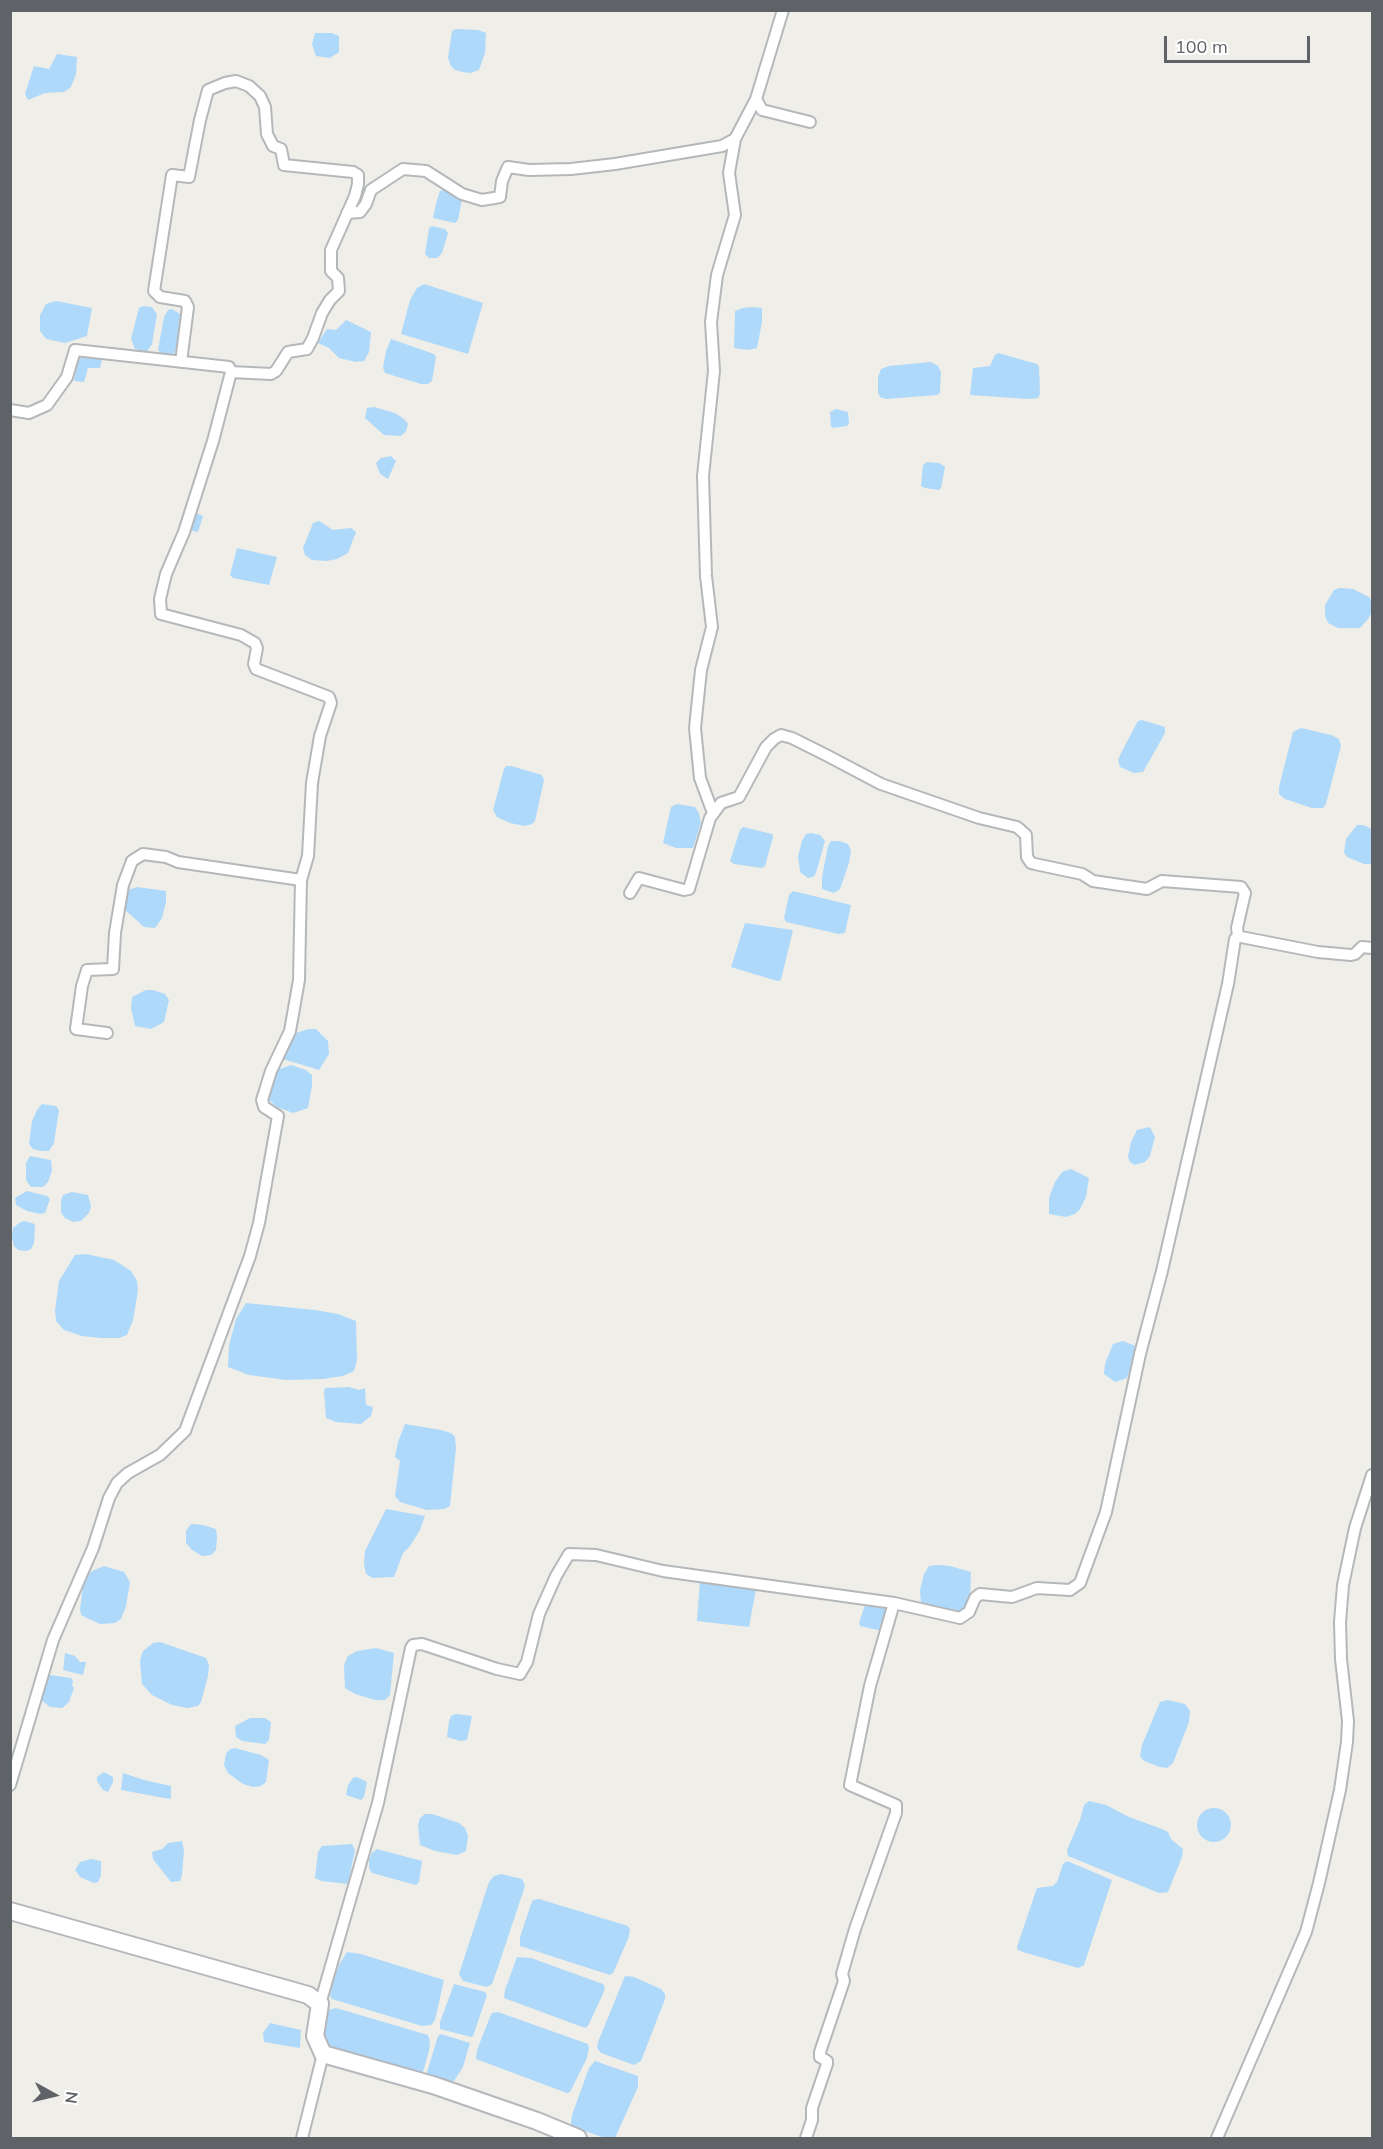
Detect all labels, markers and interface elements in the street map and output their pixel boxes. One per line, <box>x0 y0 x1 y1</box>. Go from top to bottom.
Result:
scale bar <box>1167 24 1312 62</box>
text: 100 m <box>1175 35 1228 58</box>
north arrow <box>24 2065 84 2125</box>
text: N <box>61 2090 83 2105</box>

